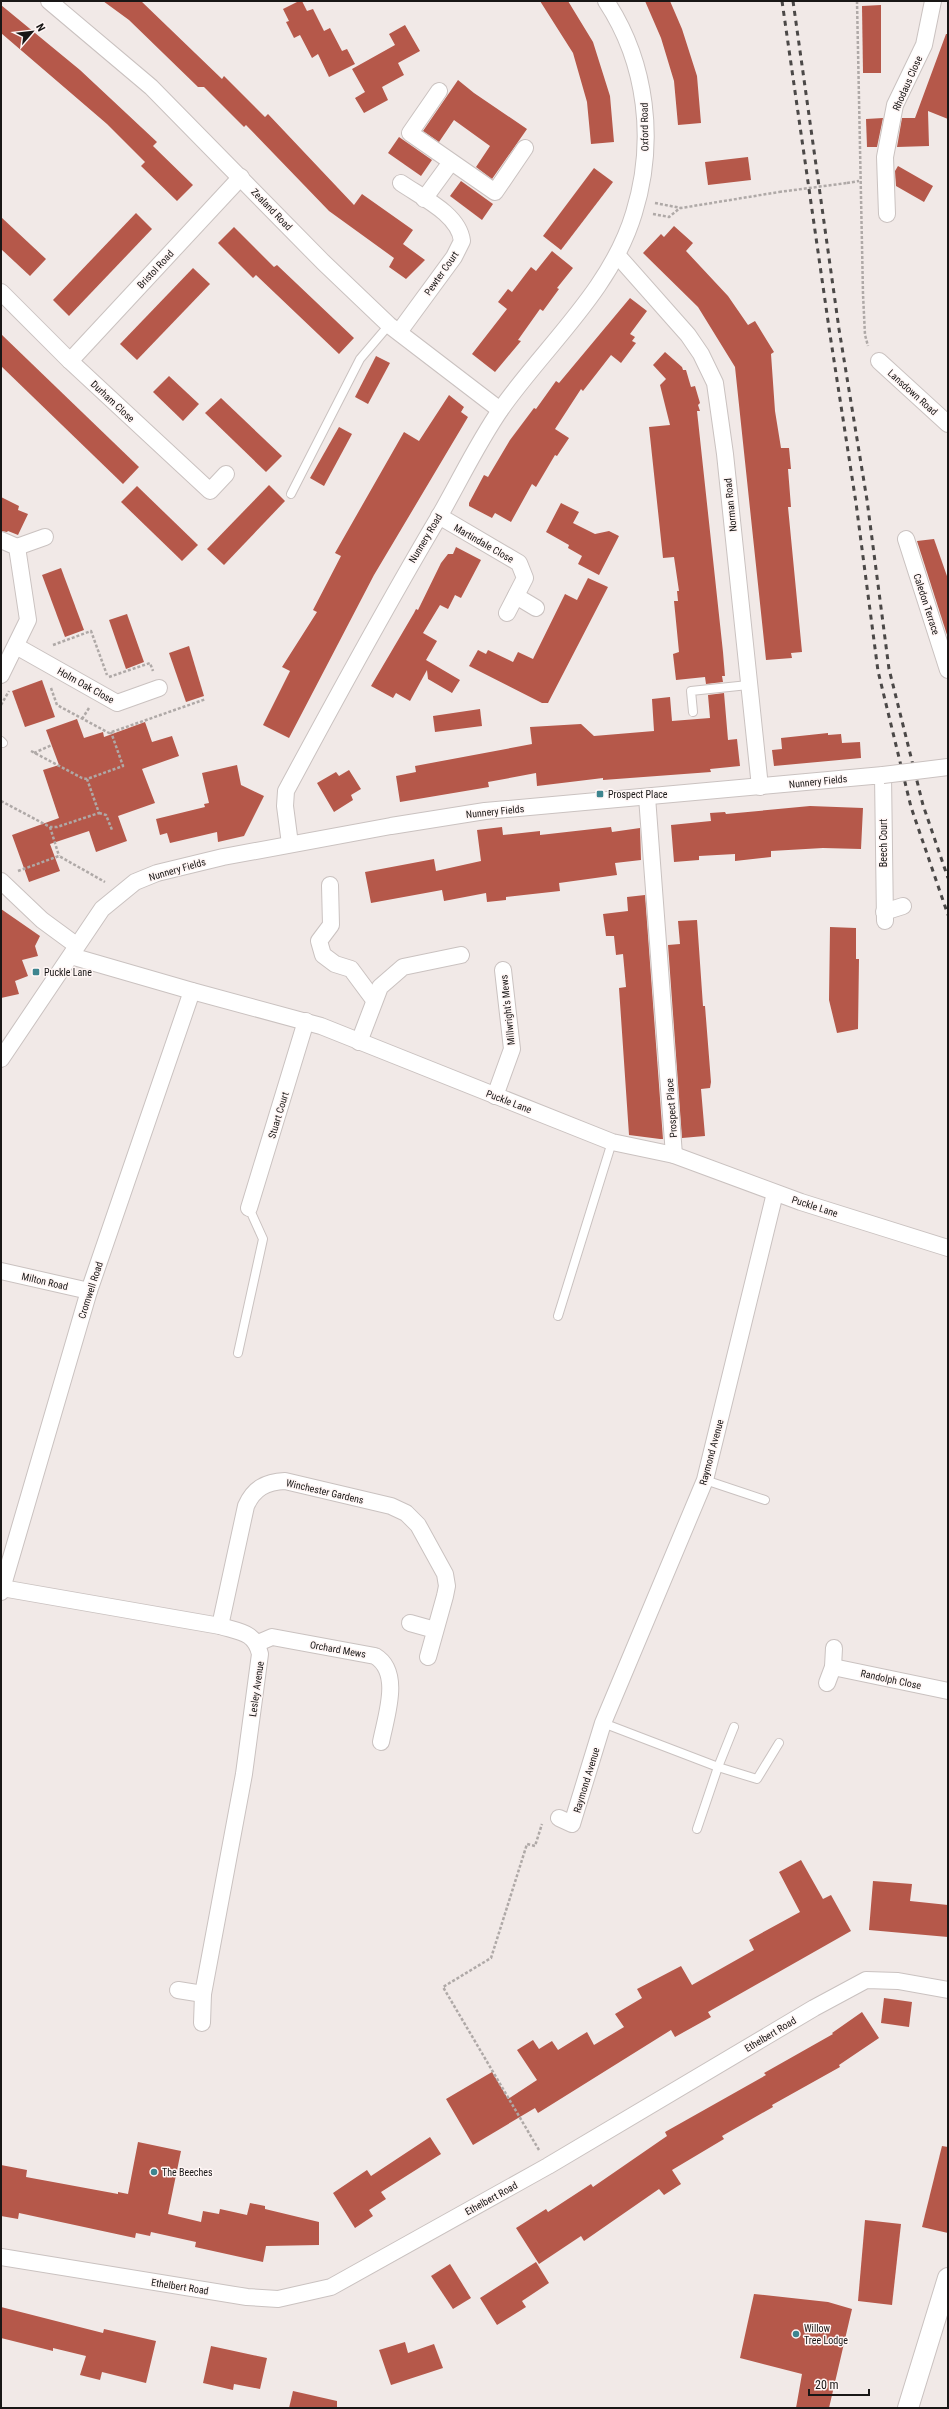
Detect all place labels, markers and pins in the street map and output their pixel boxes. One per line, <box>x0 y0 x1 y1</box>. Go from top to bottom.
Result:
marker: Prospect Place <box>595 789 605 799</box>
place label: Prospect Place <box>608 789 668 800</box>
marker: Puckle Lane <box>31 967 41 977</box>
place label: Puckle Lane <box>44 967 92 978</box>
marker: The Beeches <box>149 2167 159 2177</box>
place label: The Beeches <box>162 2167 213 2178</box>
place label: Willow Tree Lodge <box>804 2323 848 2346</box>
marker: Willow Tree Lodge <box>791 2329 801 2339</box>

